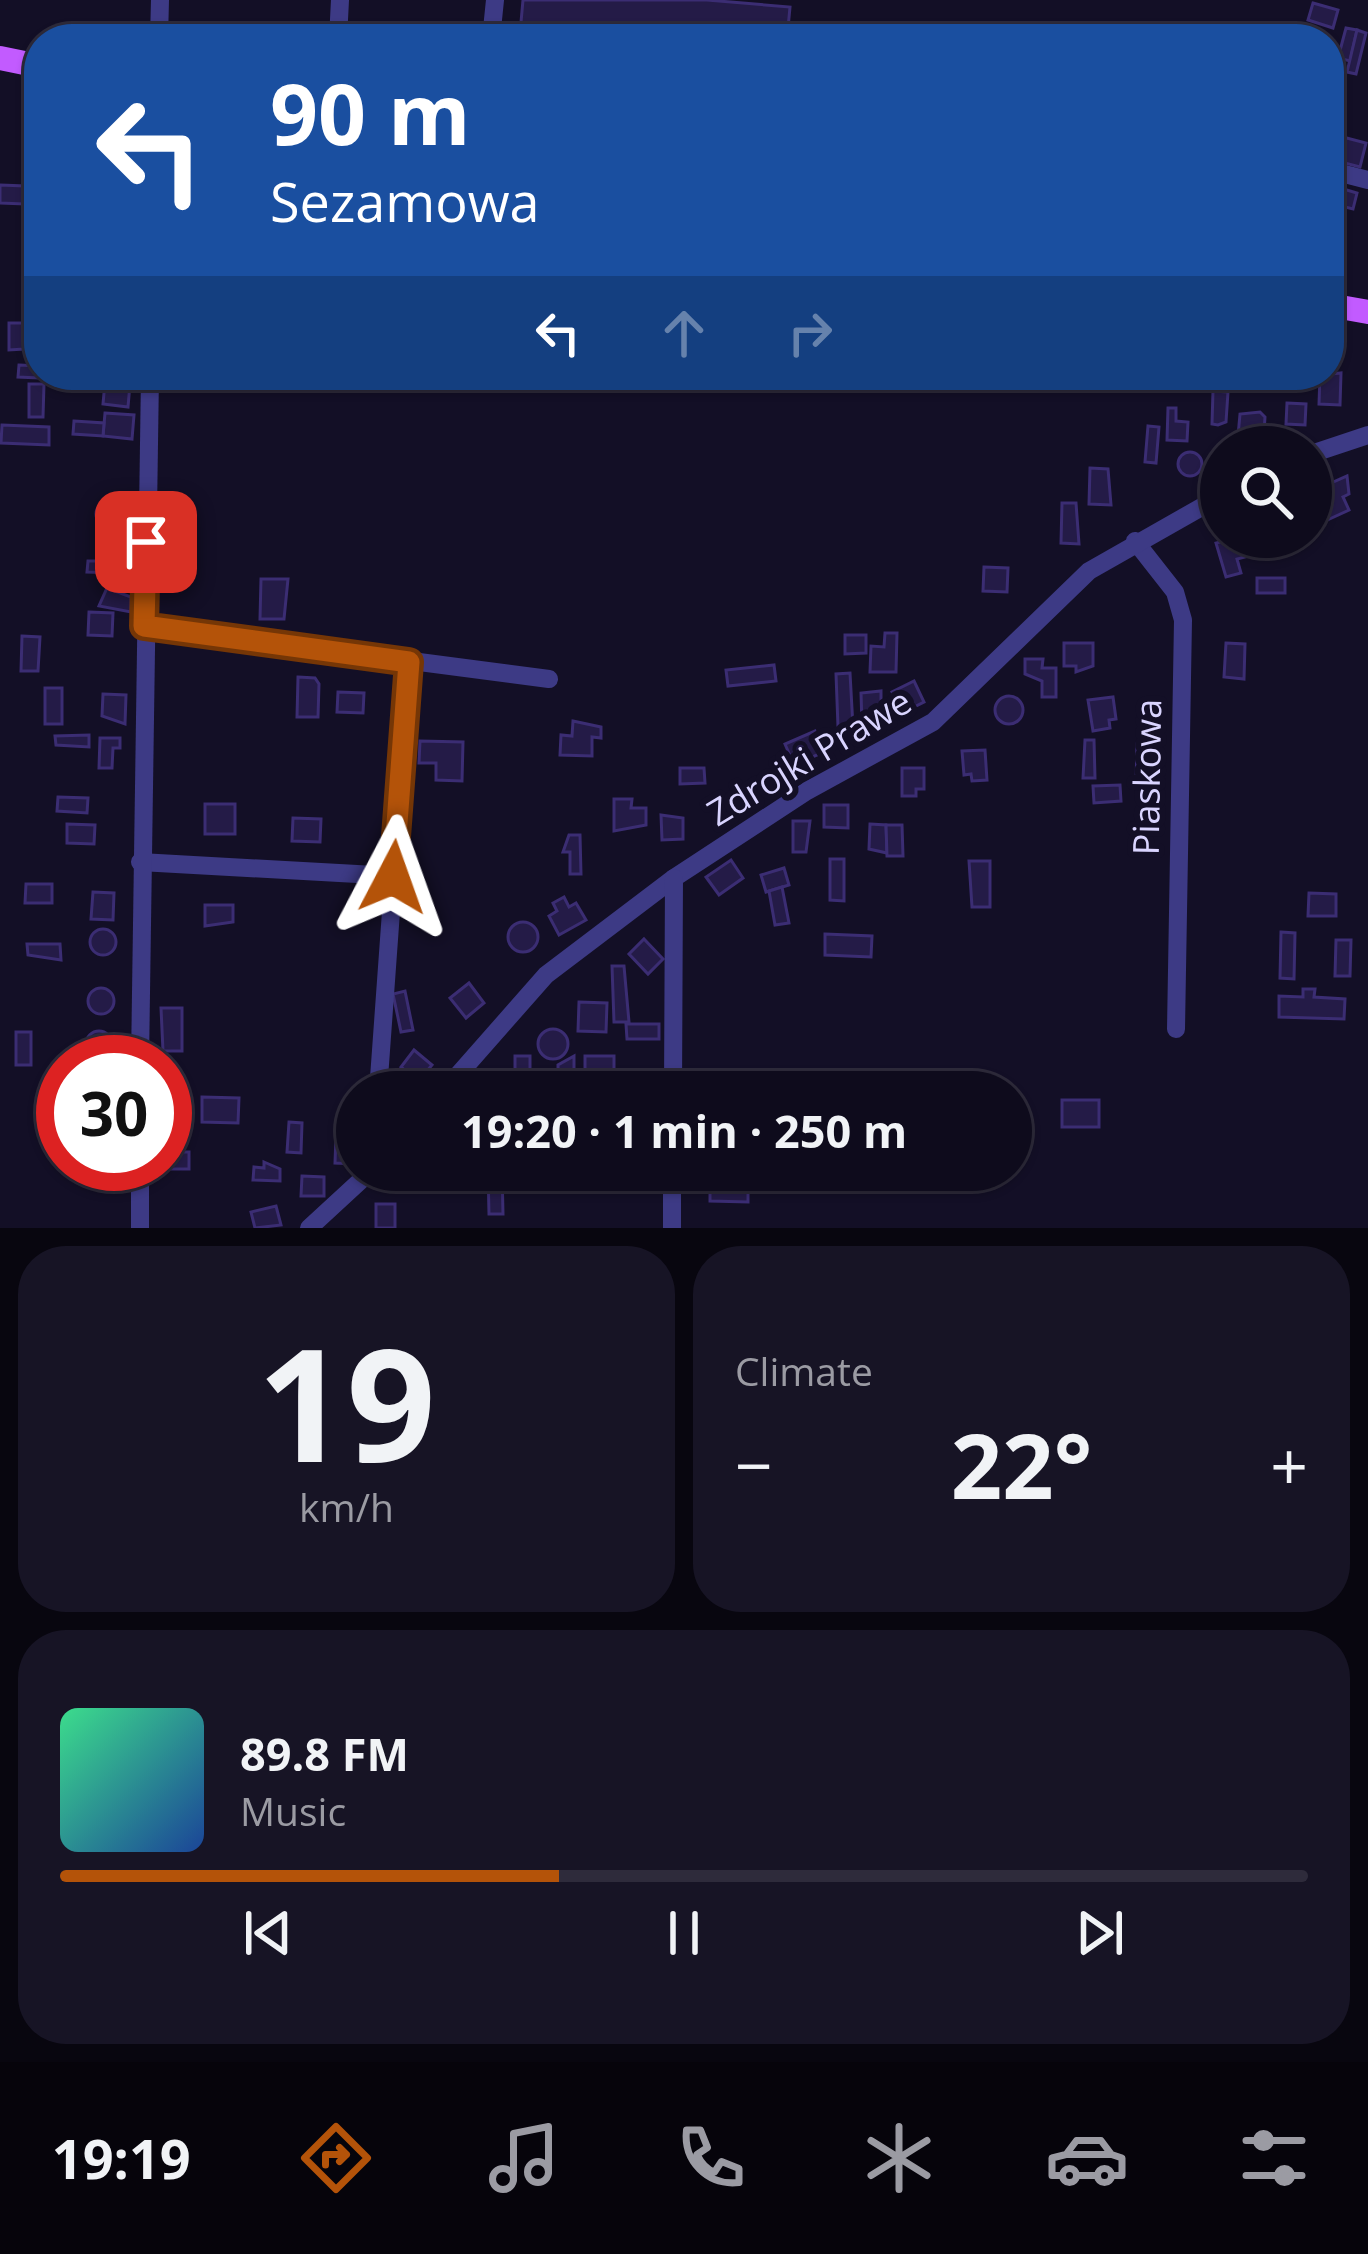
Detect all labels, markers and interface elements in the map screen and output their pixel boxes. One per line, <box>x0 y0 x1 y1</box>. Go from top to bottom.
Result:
text: 90 m <box>270 55 470 170</box>
icon: left <box>72 72 228 228</box>
text: Sezamowa <box>270 164 540 238</box>
icon: left <box>525 300 591 366</box>
icon: ahead <box>651 300 717 366</box>
icon: right <box>777 300 843 366</box>
map controls <box>1200 426 1332 558</box>
button: search <box>1200 426 1332 558</box>
pin <box>95 491 197 593</box>
icon: arrive <box>113 509 179 575</box>
street label: Zdrojki Prawe <box>698 676 920 837</box>
street label: Piaskowa <box>1121 698 1172 856</box>
position arrow <box>330 814 456 940</box>
speed limit sign: 30 <box>36 1035 192 1191</box>
text: 19:20 · 1 min · 250 m <box>461 1100 907 1161</box>
text: 19 <box>257 1295 436 1508</box>
text: Climate <box>735 1344 873 1397</box>
text: 22° <box>951 1403 1092 1525</box>
text: − <box>735 1419 773 1509</box>
text: + <box>1270 1419 1308 1509</box>
text: km/h <box>299 1480 394 1533</box>
text: 89.8 FM <box>240 1723 409 1784</box>
text: Music <box>240 1784 346 1837</box>
icon: previous <box>235 1900 301 1966</box>
icon: pause <box>651 1900 717 1966</box>
icon: next <box>1067 1900 1133 1966</box>
icon: directions <box>294 2116 378 2200</box>
icon: music <box>482 2116 566 2200</box>
icon: phone <box>669 2116 753 2200</box>
icon: climate <box>857 2116 941 2200</box>
icon: car <box>1045 2116 1129 2200</box>
icon: filters <box>1232 2116 1316 2200</box>
text: 19:19 <box>52 2121 191 2195</box>

